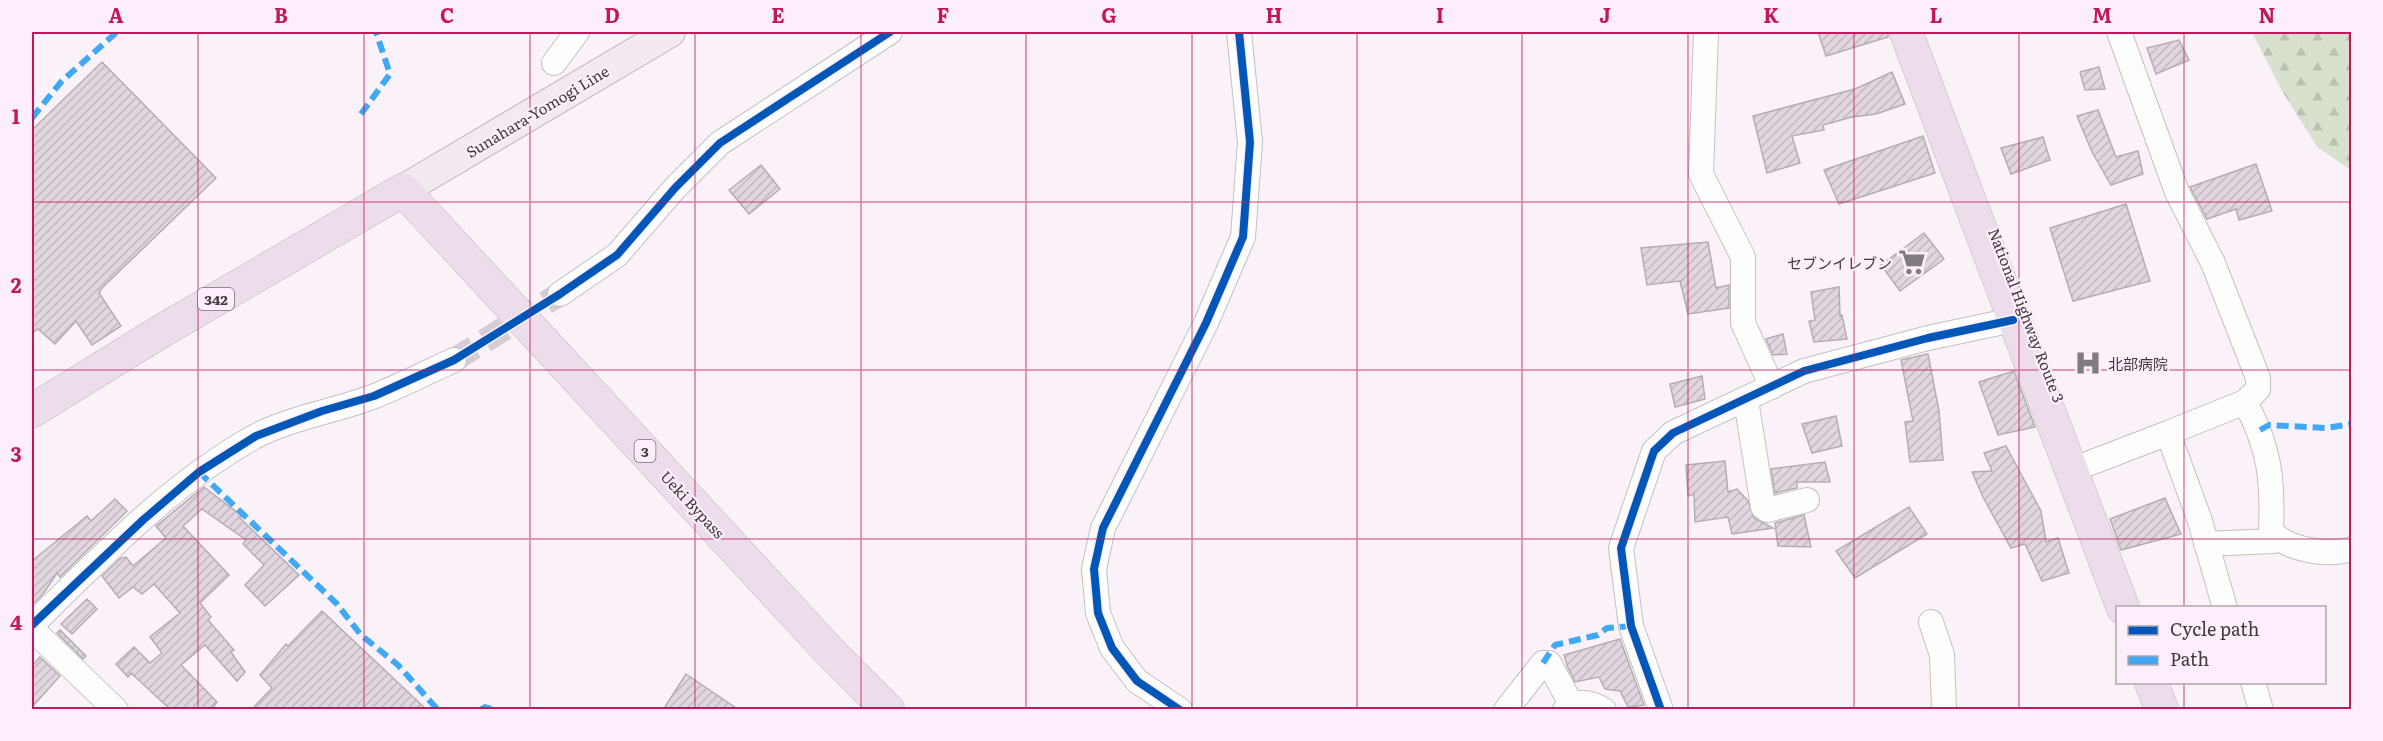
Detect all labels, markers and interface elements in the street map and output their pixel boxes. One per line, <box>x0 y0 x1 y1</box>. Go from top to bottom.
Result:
text: A <box>108 0 124 29</box>
text: B <box>274 0 288 29</box>
text: C <box>440 0 454 29</box>
text: D <box>604 0 620 29</box>
text: E <box>771 0 785 29</box>
text: F <box>937 0 950 29</box>
text: G <box>1101 0 1117 29</box>
text: H <box>1266 0 1282 29</box>
text: I <box>1436 0 1444 29</box>
text: J <box>1599 0 1611 29</box>
text: K <box>1763 0 1779 29</box>
text: L <box>1930 0 1943 29</box>
text: M <box>2092 0 2112 29</box>
text: N <box>2259 0 2275 29</box>
street label: Sunahara-Yomogi Line <box>461 59 613 163</box>
text: 1 <box>12 100 20 130</box>
street label: National Highway Route 3 <box>1983 224 2071 406</box>
supermarket icon: セブンイレブン <box>1897 247 1927 277</box>
place label: セブンイレブン <box>1787 251 1892 274</box>
text: 2 <box>11 269 22 299</box>
road number: 342 <box>198 288 234 310</box>
hospital icon: 北部病院 <box>2073 348 2103 378</box>
place label: 北部病院 <box>2108 352 2168 375</box>
text: 3 <box>10 438 22 468</box>
road number: 3 <box>634 440 656 462</box>
street label: Ueki Bypass <box>656 465 731 543</box>
text: 4 <box>10 606 22 636</box>
legend <box>2116 606 2326 684</box>
text: Cycle path <box>2170 615 2259 642</box>
text: Path <box>2170 645 2209 672</box>

